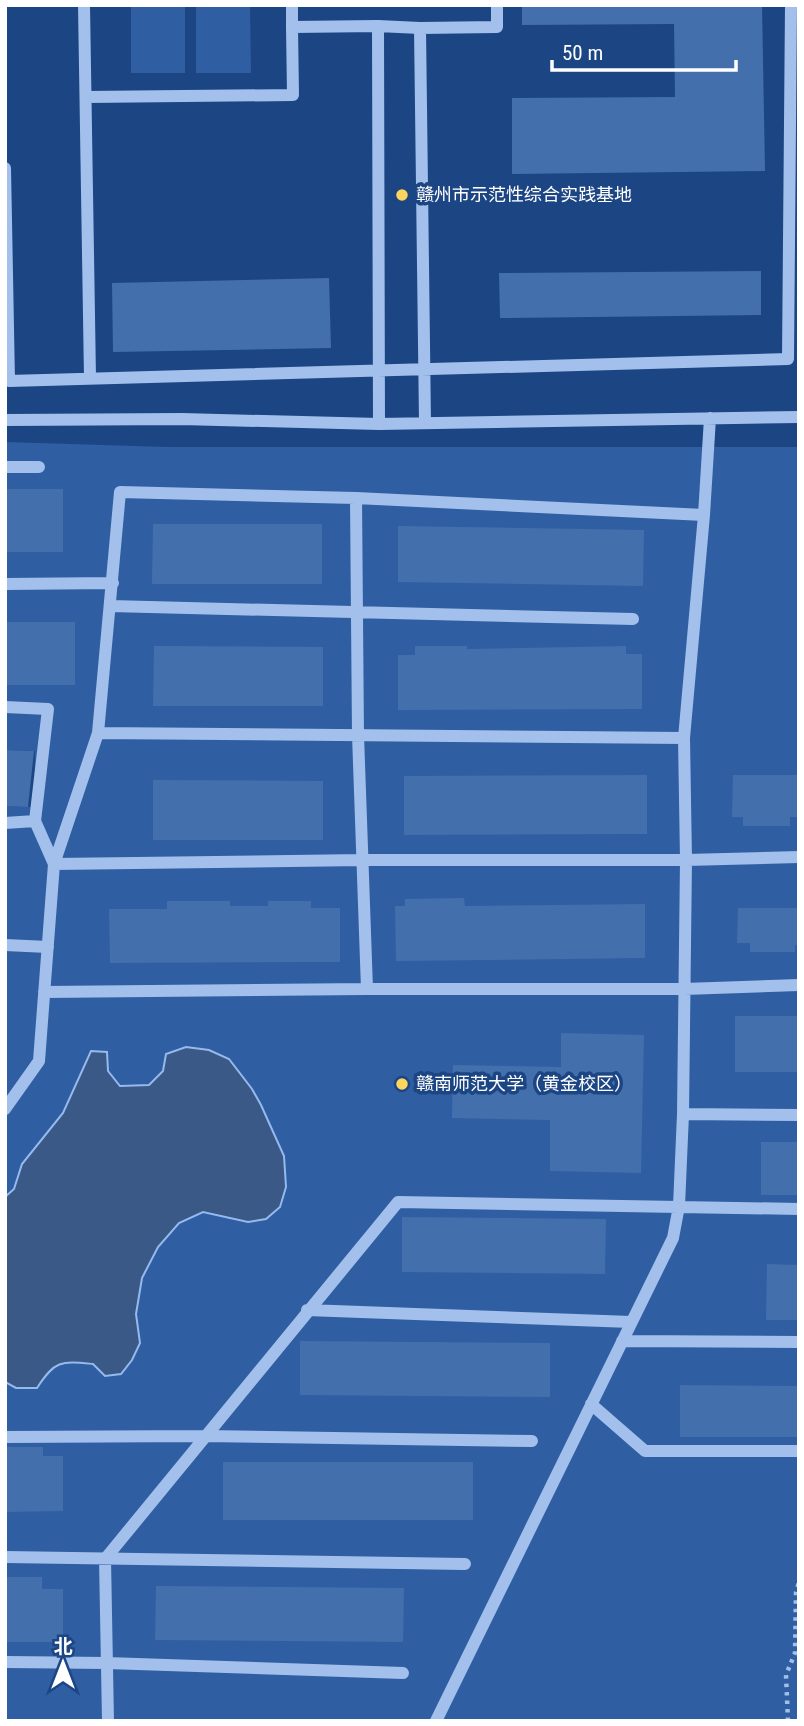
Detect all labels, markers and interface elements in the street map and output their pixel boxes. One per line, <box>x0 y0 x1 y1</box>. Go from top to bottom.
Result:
scale bar <box>552 28 736 72</box>
text: 50 m <box>562 41 603 65</box>
place label: 赣州市示范性综合实践基地 <box>416 184 632 205</box>
marker: 赣州市示范性综合实践基地 <box>394 187 410 203</box>
place label: 赣南师范大学（黄金校区） <box>416 1073 632 1094</box>
marker: 赣南师范大学（黄金校区） <box>394 1076 410 1092</box>
north arrow <box>28 1628 98 1698</box>
text: 北 <box>53 1635 73 1658</box>

